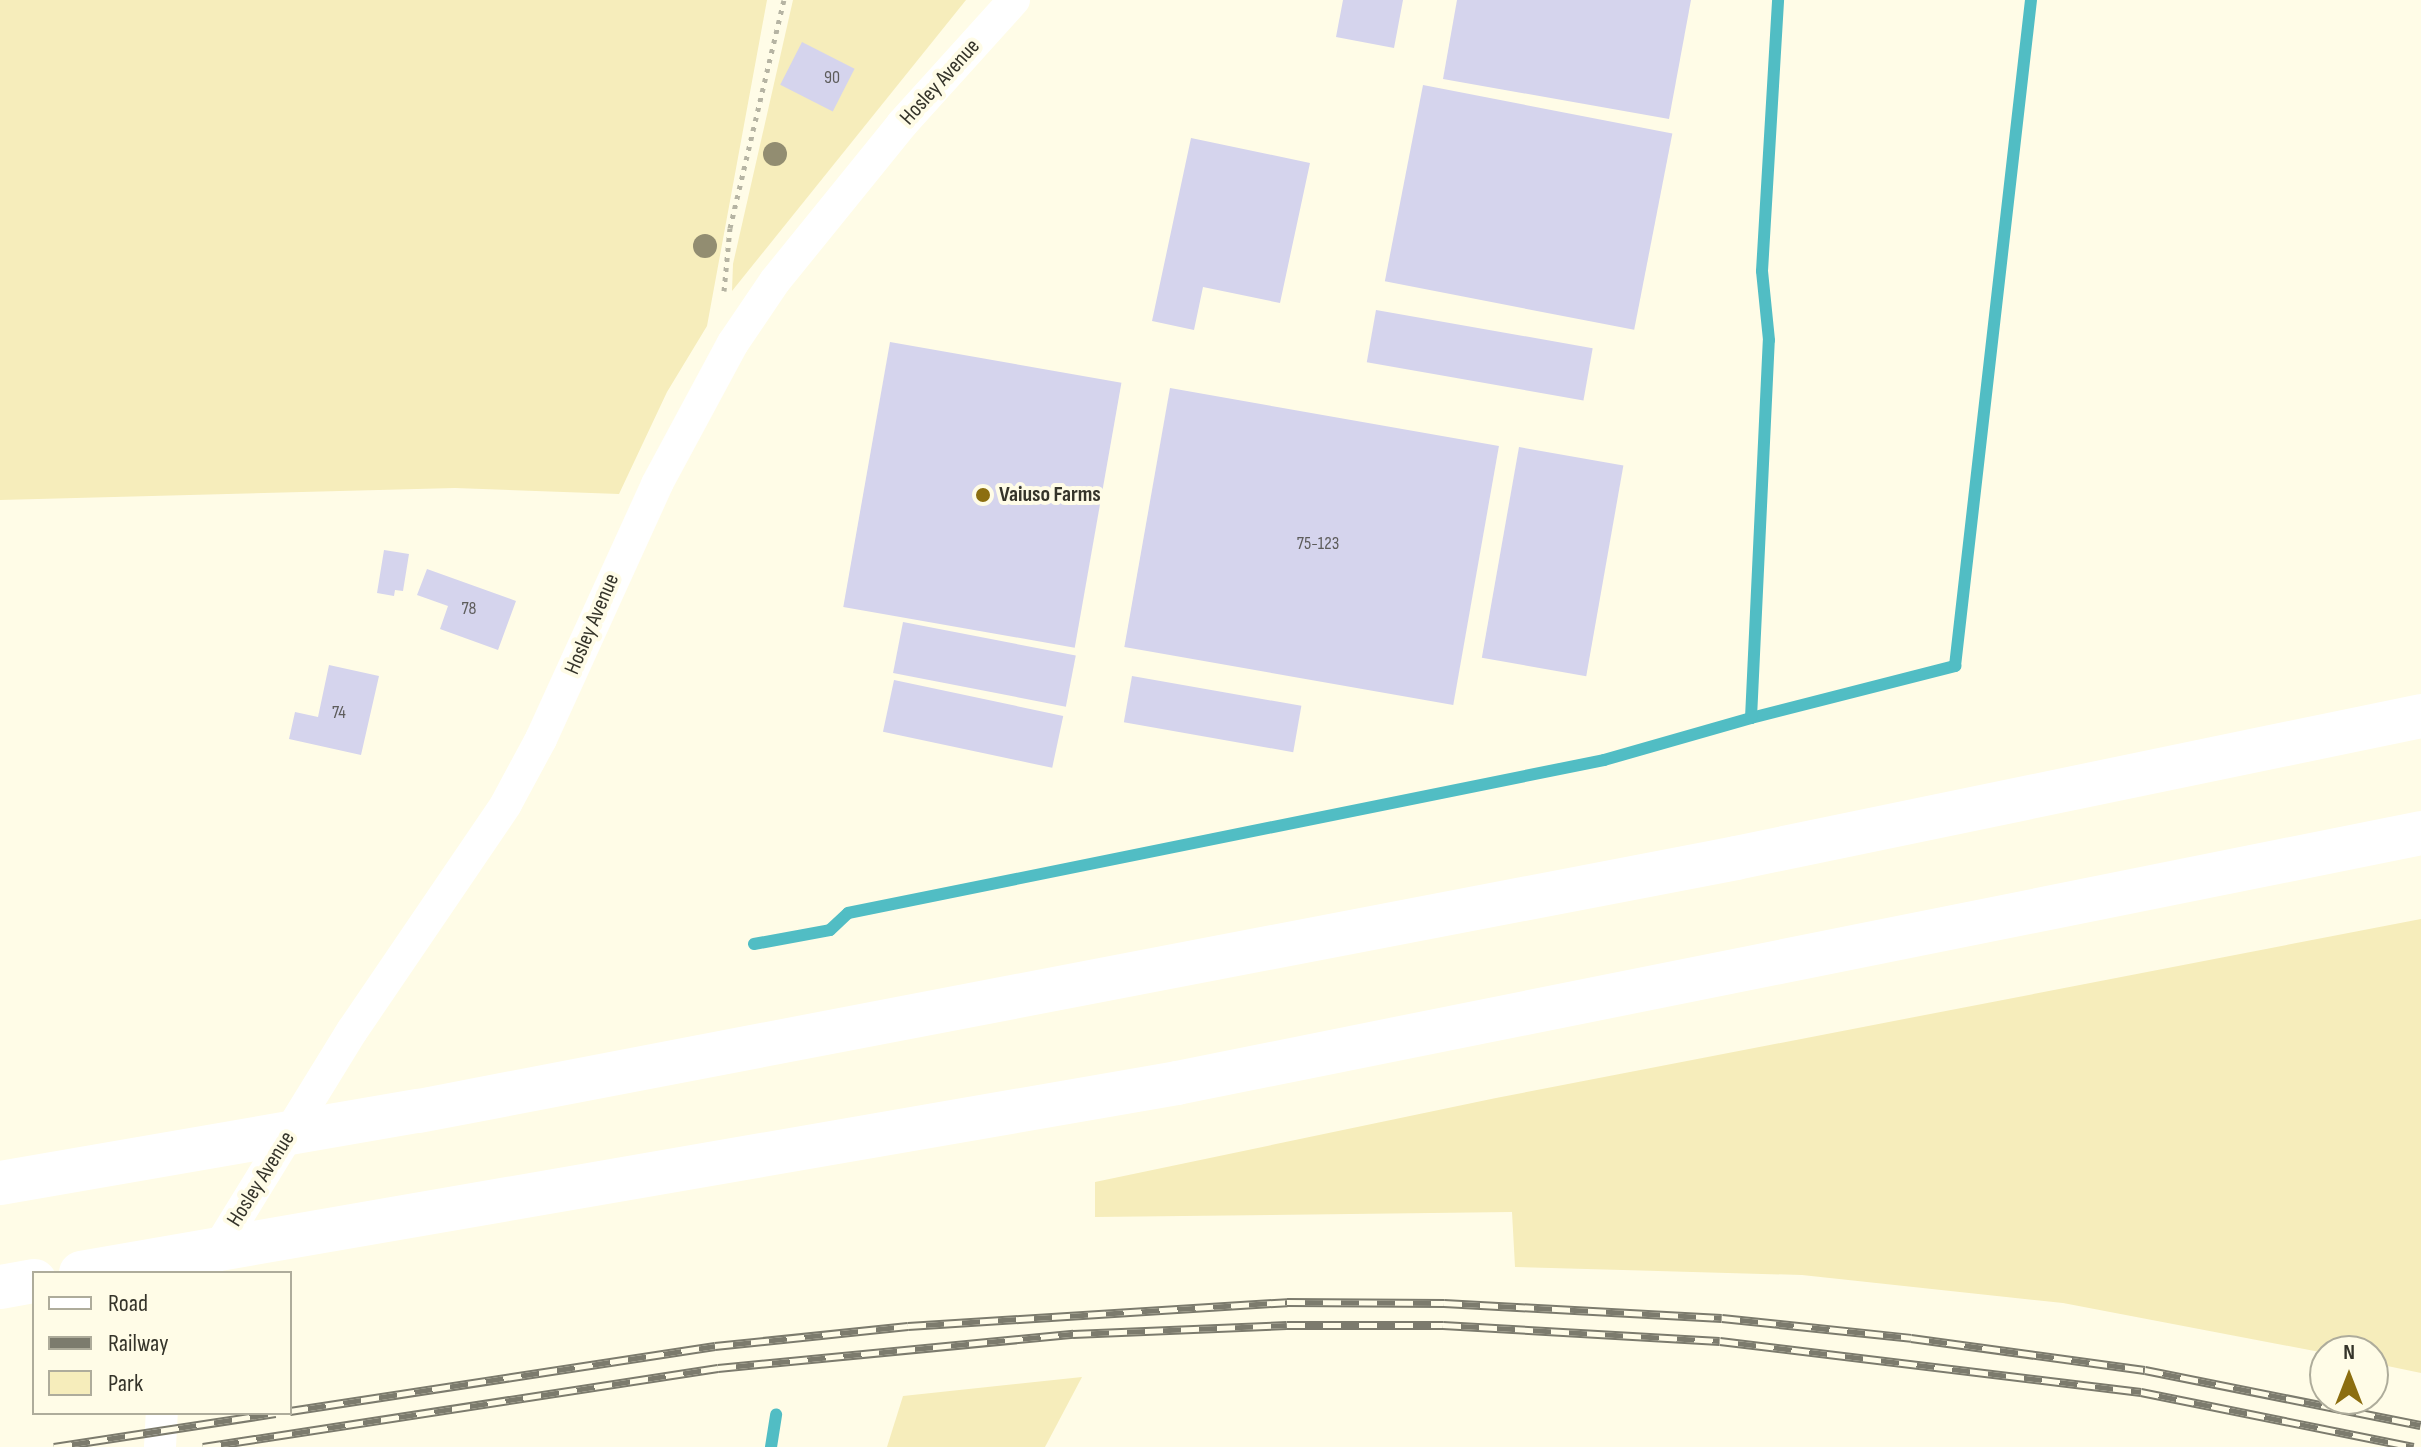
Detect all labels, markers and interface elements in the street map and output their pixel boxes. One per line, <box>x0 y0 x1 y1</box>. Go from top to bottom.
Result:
street label: Hosley Avenue <box>894 33 986 131</box>
house number: 90 <box>824 67 840 89</box>
place label: Vaiuso Farms <box>999 482 1101 508</box>
marker: Vaiuso Farms <box>974 486 992 504</box>
house number: 75-123 <box>1297 533 1339 555</box>
street label: Hosley Avenue <box>559 570 625 678</box>
house number: 78 <box>461 598 477 620</box>
house number: 74 <box>332 702 346 724</box>
street label: Hosley Avenue <box>222 1127 300 1231</box>
legend <box>32 1271 292 1415</box>
text: Road <box>108 1289 148 1318</box>
text: Railway <box>108 1329 168 1358</box>
north arrow <box>2309 1335 2389 1415</box>
text: N <box>2343 1339 2355 1366</box>
text: Park <box>108 1369 143 1398</box>

